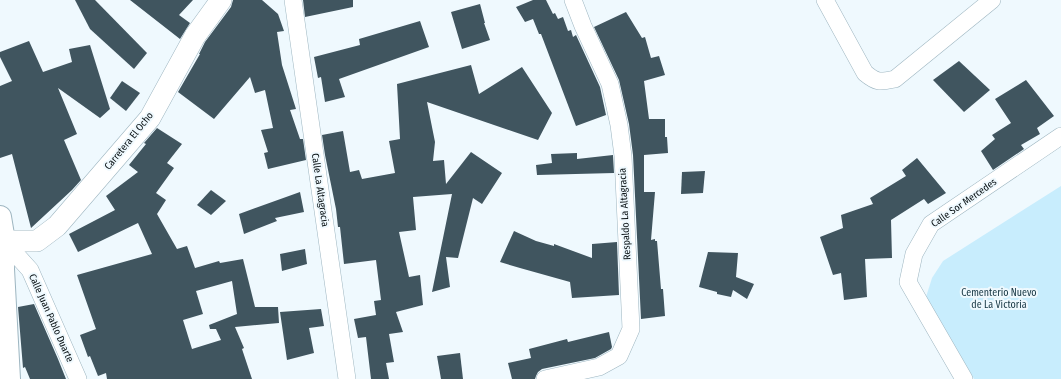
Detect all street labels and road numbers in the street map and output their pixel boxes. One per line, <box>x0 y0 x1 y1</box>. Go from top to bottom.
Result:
street label: Carretera El Ocho <box>102 110 156 172</box>
street label: Calle La Altagracia <box>309 152 331 228</box>
street label: Respaldo La Altagracia <box>617 168 633 260</box>
street label: Calle Sor Mercedes <box>929 176 999 230</box>
street label: Calle Juan Pablo Duarte <box>26 272 76 364</box>

